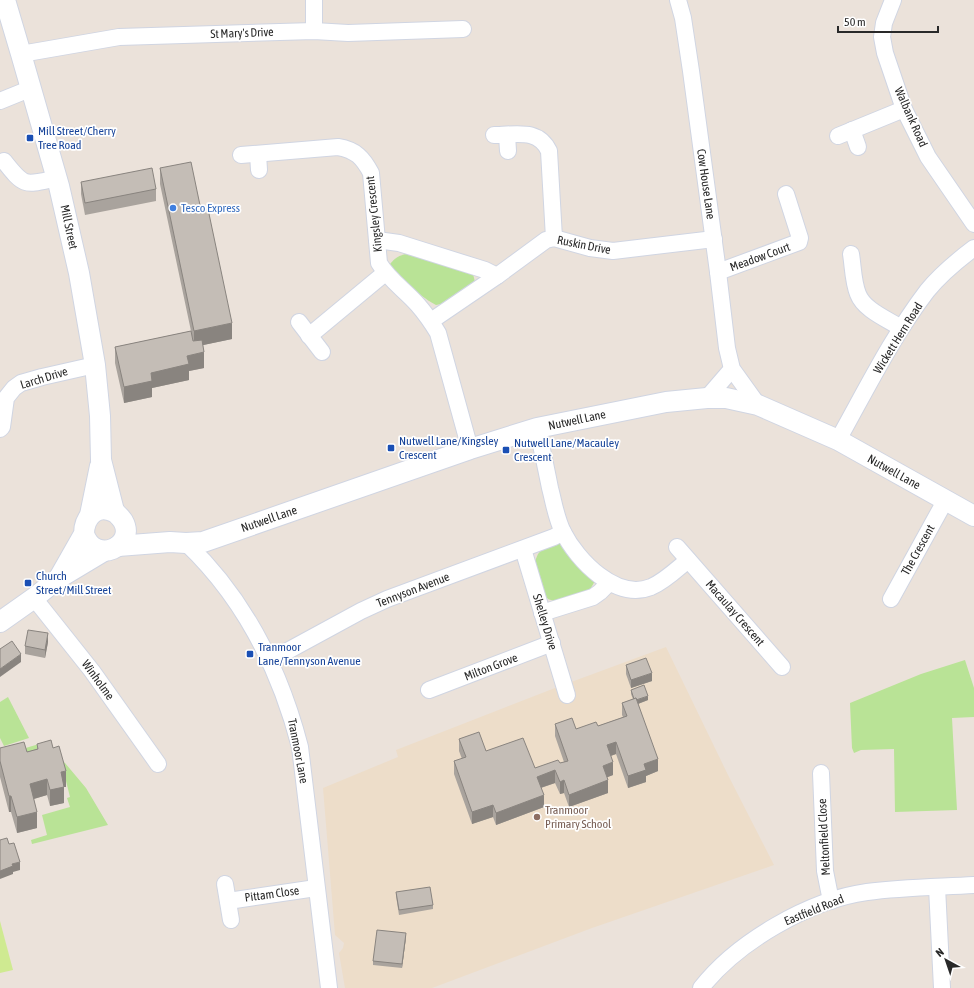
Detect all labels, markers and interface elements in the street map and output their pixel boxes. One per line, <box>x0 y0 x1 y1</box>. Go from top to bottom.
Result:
scale bar <box>838 8 938 34</box>
text: 50 m <box>844 15 866 29</box>
street label: St Mary's Drive <box>210 25 274 41</box>
street label: Walbank Road <box>892 85 930 149</box>
place label: Mill Street/Cherry Tree Road <box>38 124 116 152</box>
marker: Mill Street/Cherry Tree Road <box>25 133 35 143</box>
street label: Cow House Lane <box>694 148 718 220</box>
street label: Kingsley Crescent <box>363 175 385 253</box>
place label: Tesco Express <box>181 201 240 215</box>
street label: Mill Street <box>57 203 81 251</box>
marker: Tesco Express <box>168 203 178 213</box>
street label: Ruskin Drive <box>556 233 612 257</box>
street label: Meadow Court <box>728 239 792 274</box>
street label: Wickett Hern Road <box>871 300 925 376</box>
street label: Larch Drive <box>19 364 69 392</box>
street label: Nutwell Lane <box>547 407 607 433</box>
place label: Nutwell Lane/Kingsley Crescent <box>399 434 499 462</box>
place label: Nutwell Lane/Macauley Crescent <box>514 436 619 464</box>
marker: Nutwell Lane/Kingsley Crescent <box>386 443 396 453</box>
marker: Nutwell Lane/Macauley Crescent <box>501 445 511 455</box>
street label: Nutwell Lane <box>865 452 923 492</box>
street label: Nutwell Lane <box>239 503 299 535</box>
street label: The Crescent <box>898 522 938 578</box>
place label: Church Street/Mill Street <box>36 569 112 597</box>
street label: Tennyson Avenue <box>374 570 452 610</box>
street label: Macaulay Crescent <box>703 577 768 649</box>
marker: Church Street/Mill Street <box>23 578 33 588</box>
street label: Shelley Drive <box>530 592 560 652</box>
place label: Tranmoor Lane/Tennyson Avenue <box>258 640 361 668</box>
marker: Tranmoor Lane/Tennyson Avenue <box>245 649 255 659</box>
street label: Milton Grove <box>462 650 520 684</box>
street label: Winholme <box>79 657 117 703</box>
street label: Tranmoor Lane <box>285 717 311 785</box>
street label: Meltonfield Close <box>815 798 833 876</box>
place label: Tranmoor Primary School <box>545 803 612 831</box>
marker: Tranmoor Primary School <box>532 812 542 822</box>
street label: Pittam Close <box>244 883 300 905</box>
street label: Eastfield Road <box>782 892 846 928</box>
north arrow <box>926 940 966 980</box>
text: N <box>933 946 946 959</box>

